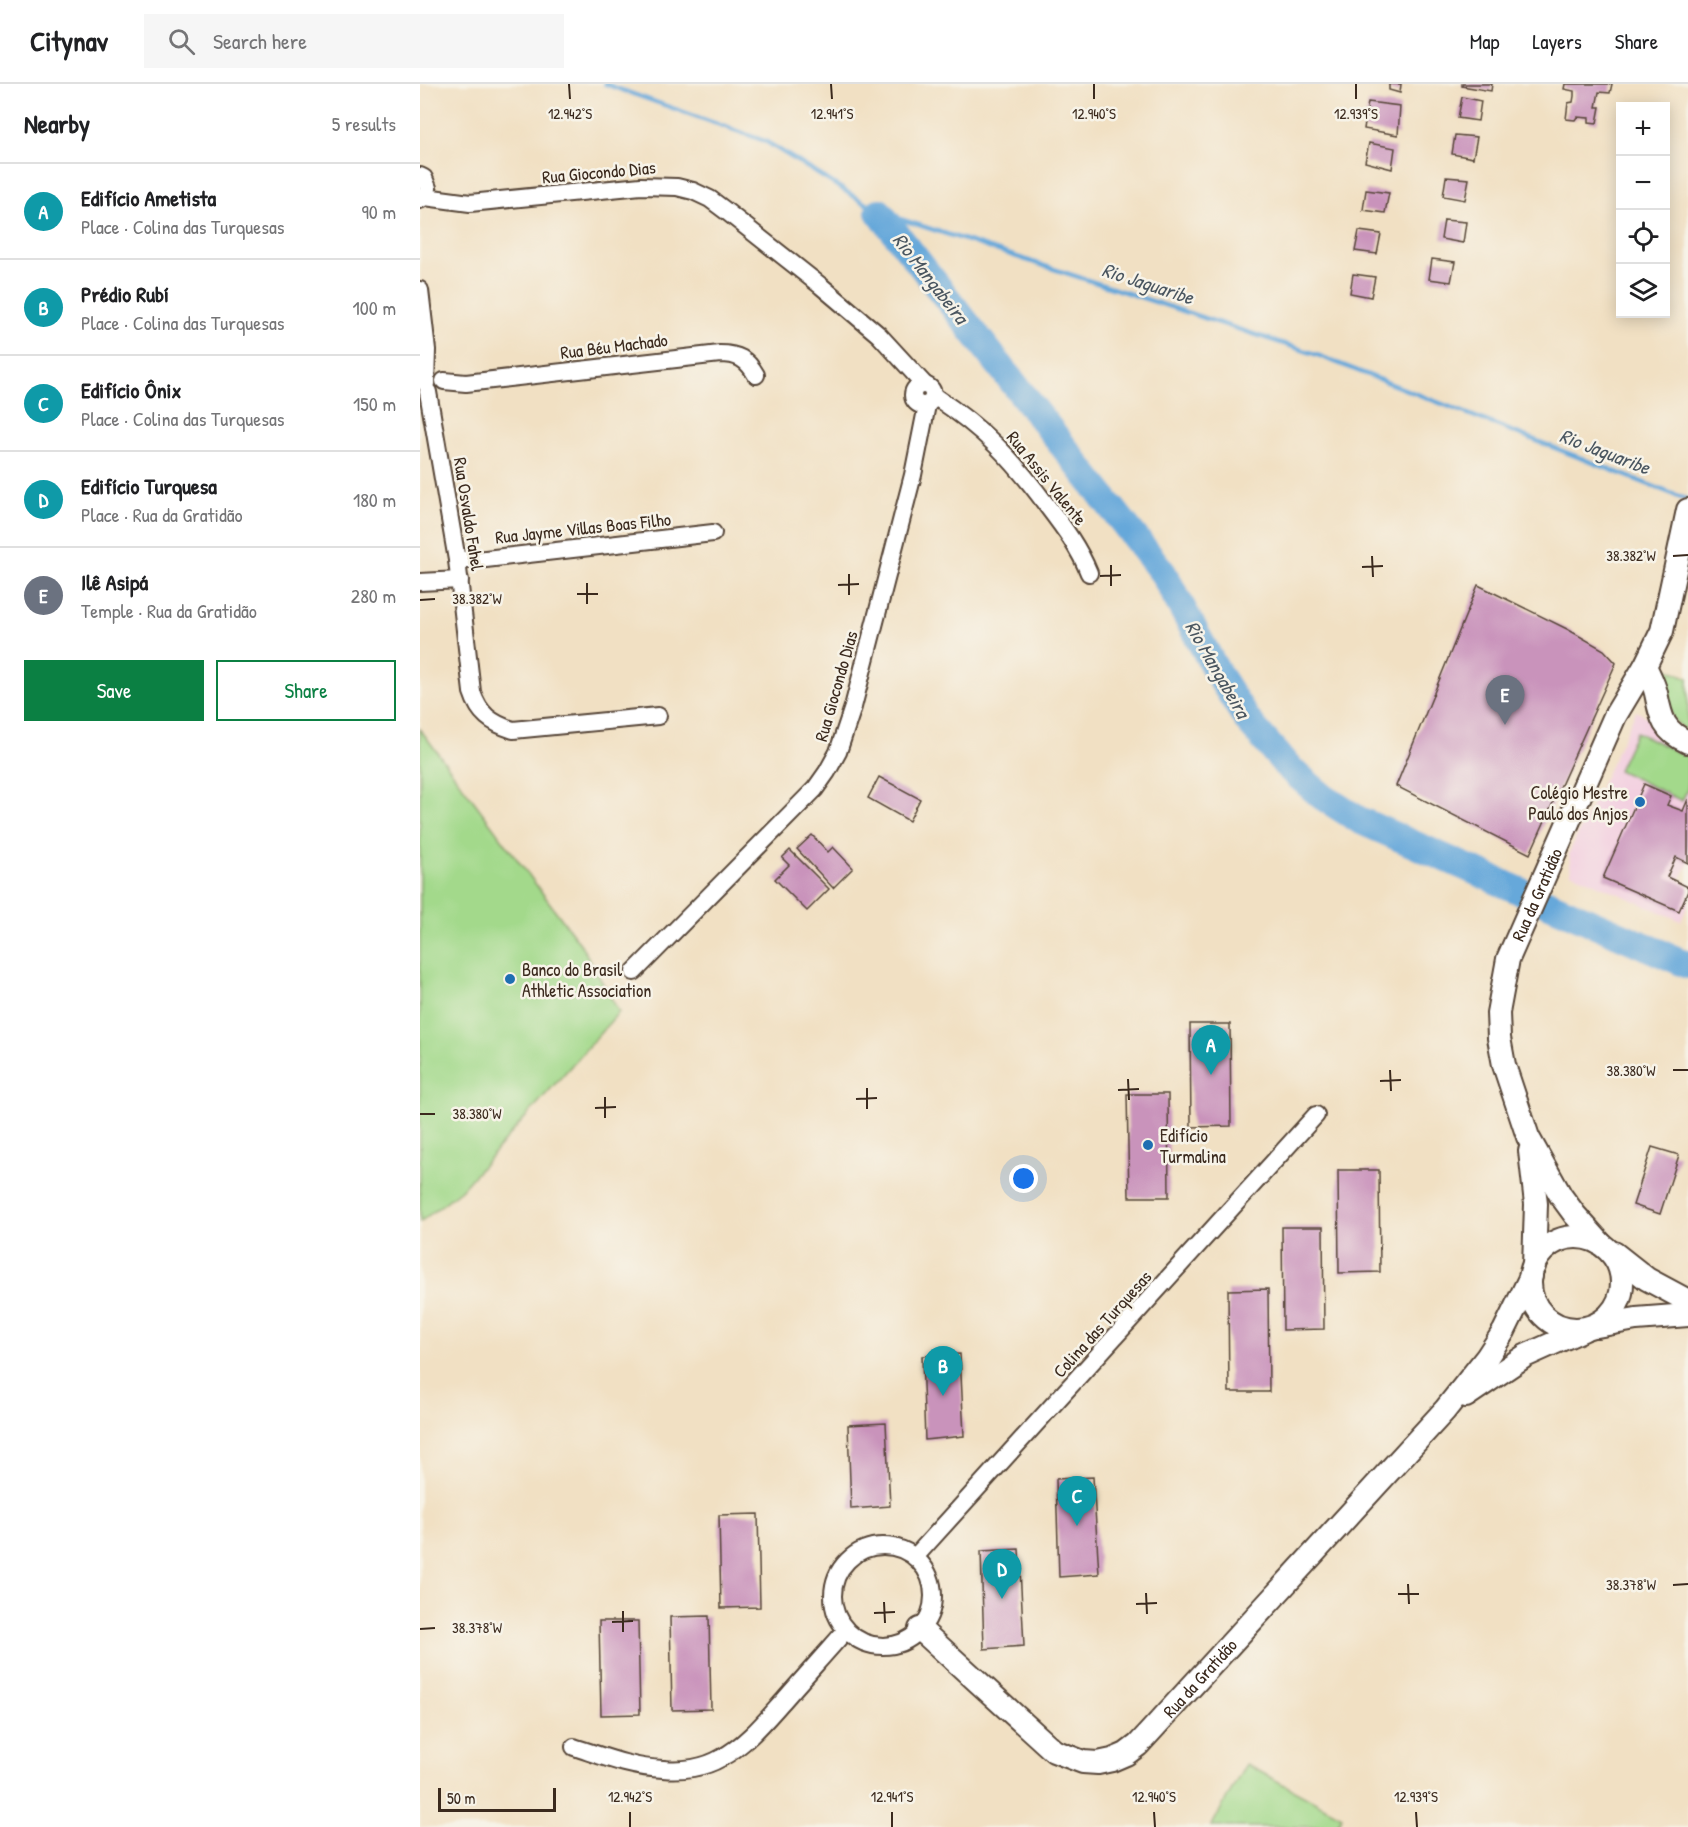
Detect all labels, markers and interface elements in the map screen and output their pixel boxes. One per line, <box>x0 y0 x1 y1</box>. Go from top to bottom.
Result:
search box <box>144 14 564 68</box>
text: Citynav <box>30 22 108 60</box>
icon: search <box>165 25 198 58</box>
text: Search here <box>213 26 307 56</box>
text: Map <box>1470 27 1499 56</box>
text: Layers <box>1532 27 1582 56</box>
text: Share <box>1615 27 1658 56</box>
map controls <box>1616 102 1670 318</box>
button: + <box>1616 102 1670 156</box>
text: 12.942°S <box>548 103 592 124</box>
text: 12.941°S <box>811 103 853 124</box>
text: 12.940°S <box>1072 103 1116 124</box>
text: 12.939°S <box>1334 103 1378 124</box>
text: Nearby <box>24 106 90 141</box>
text: 5 results <box>332 110 396 137</box>
street label: Rua Giocondo Dias <box>541 155 657 189</box>
button: − <box>1616 156 1670 210</box>
text: Edifício Ametista <box>81 183 216 213</box>
text: A <box>39 198 48 225</box>
text: 90 m <box>362 198 396 225</box>
button: locate <box>1616 210 1670 264</box>
text: Place · Colina das Turquesas <box>81 213 284 240</box>
water label: Rio Mangabeira <box>886 227 976 331</box>
water label: Rio Jaguaribe <box>1099 256 1198 312</box>
button: layers <box>1616 264 1670 318</box>
text: Prédio Rubí <box>81 279 169 309</box>
text: B <box>38 294 49 321</box>
text: 100 m <box>353 294 396 321</box>
text: Place · Colina das Turquesas <box>81 309 284 336</box>
street label: Rua Béu Machado <box>559 327 669 365</box>
text: Edifício Ônix <box>81 375 181 405</box>
text: C <box>38 390 49 417</box>
text: 150 m <box>353 390 396 417</box>
text: Place · Colina das Turquesas <box>81 405 284 432</box>
water label: Rio Jaguaribe <box>1556 421 1655 482</box>
street label: Rua Assis Valente <box>1001 425 1093 531</box>
street label: Rua Osvaldo Fahel <box>448 456 490 573</box>
text: Edifício Turquesa <box>81 471 217 501</box>
text: D <box>39 486 48 513</box>
text: 180 m <box>353 486 396 513</box>
text: Place · Rua da Gratidão <box>81 501 243 528</box>
street label: Rua Jayme Villas Boas Filho <box>494 506 672 550</box>
text: 38.382°W <box>1606 545 1656 566</box>
text: Ilê Asipá <box>81 567 148 597</box>
text: E <box>39 582 48 609</box>
text: 280 m <box>351 582 396 609</box>
text: 38.382°W <box>452 588 502 609</box>
text: Temple · Rua da Gratidão <box>81 597 257 624</box>
water label: Rio Mangabeira <box>1178 615 1258 725</box>
street label: Rua Giocondo Dias <box>808 628 864 744</box>
button: Save <box>24 660 204 721</box>
button: Share <box>216 660 396 721</box>
pin: E <box>1486 676 1524 725</box>
place label: Colégio Mestre Paulo dos Anjos <box>1528 780 1628 826</box>
marker: Colégio Mestre Paulo dos Anjos <box>1633 795 1647 809</box>
street label: Rua da Gratidão <box>1505 844 1568 945</box>
place label: Banco do Brasil Athletic Association <box>522 957 651 1003</box>
marker: Banco do Brasil Athletic Association <box>503 972 517 986</box>
pin: A <box>1192 1026 1230 1075</box>
text: 38.380°W <box>1606 1060 1656 1081</box>
text: 38.380°W <box>452 1103 502 1124</box>
place label: Edifício Turmalina <box>1160 1123 1226 1169</box>
marker: Edifício Turmalina <box>1141 1138 1155 1152</box>
your location <box>1009 1164 1038 1193</box>
street label: Colina das Turquesas <box>1047 1265 1157 1383</box>
pin: B <box>924 1346 962 1396</box>
pin: C <box>1058 1476 1096 1526</box>
pin: D <box>982 1550 1022 1599</box>
text: 38.378°W <box>1606 1574 1657 1595</box>
text: 38.378°W <box>452 1617 503 1638</box>
street label: Rua da Gratidão <box>1157 1633 1242 1723</box>
scale bar <box>438 1785 556 1812</box>
text: 12.942°S <box>608 1786 652 1807</box>
text: 12.941°S <box>871 1786 913 1807</box>
text: 12.940°S <box>1132 1786 1176 1807</box>
text: 12.939°S <box>1394 1786 1438 1807</box>
text: 50 m <box>447 1787 476 1809</box>

